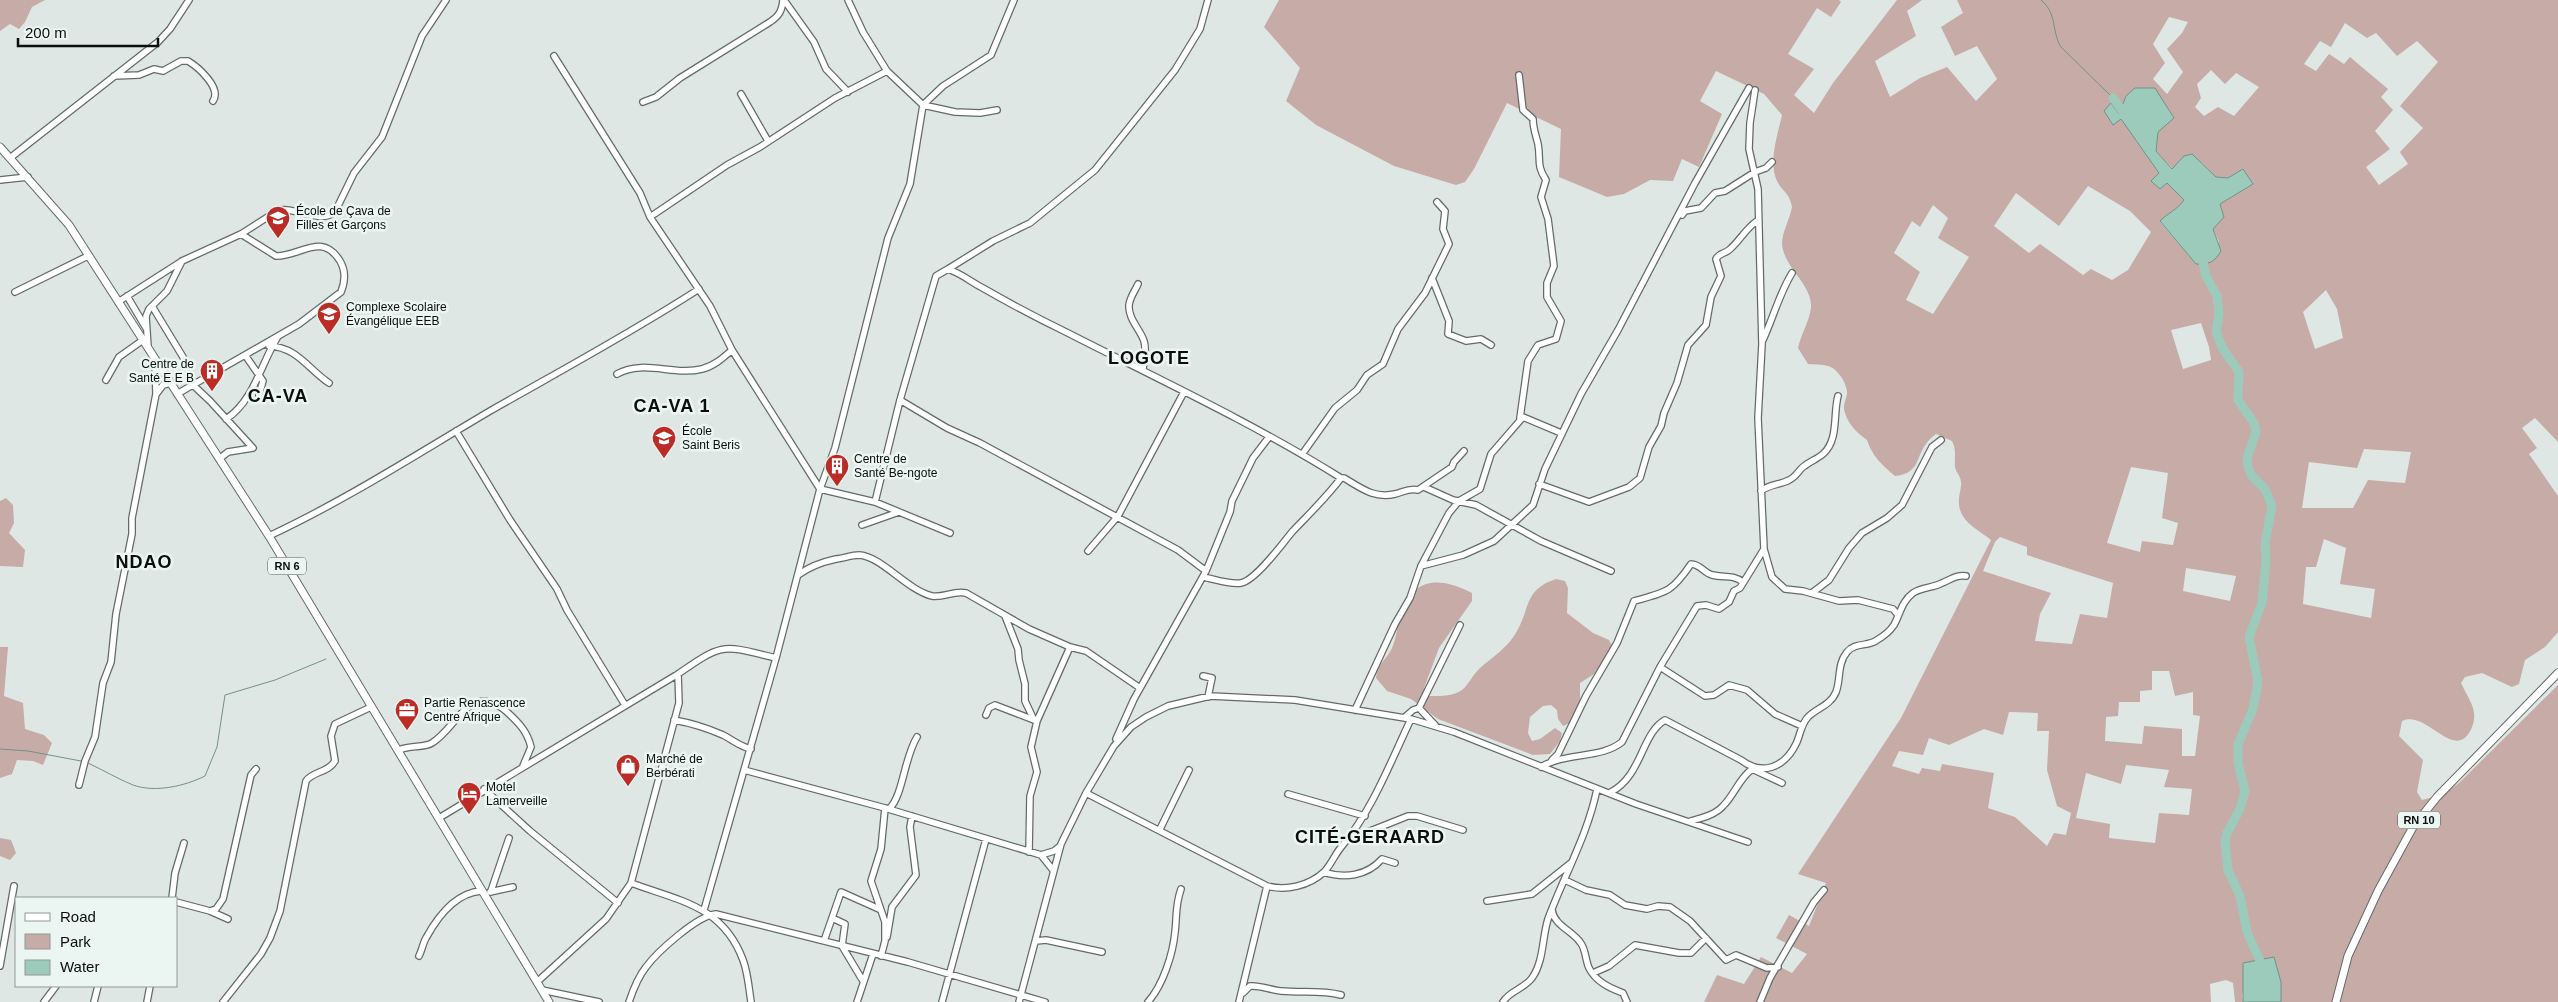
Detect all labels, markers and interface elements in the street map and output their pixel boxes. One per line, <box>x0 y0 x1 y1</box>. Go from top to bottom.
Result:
scale bar <box>18 15 158 47</box>
text: 200 m <box>25 24 67 41</box>
place label: École de Çava de Filles et Garçons <box>296 203 391 232</box>
school or university icon: École de Çava de Filles et Garçons <box>265 205 291 239</box>
place label: Complexe Scolaire Évangélique EEB <box>346 300 447 328</box>
school or university icon: Complexe Scolaire Évangélique EEB <box>316 301 342 335</box>
district label: LOGOTE <box>1108 348 1190 368</box>
place label: Centre de Santé E E B <box>129 357 194 385</box>
building icon: Centre de Santé E E B <box>199 358 225 392</box>
district label: CA-VA <box>248 386 308 406</box>
district label: CA-VA 1 <box>633 396 711 416</box>
place label: École Saint Beris <box>682 423 740 452</box>
school or university icon: École Saint Beris <box>651 425 677 459</box>
place label: Centre de Santé Be-ngote <box>854 452 938 480</box>
building icon: Centre de Santé Be-ngote <box>824 453 850 487</box>
district label: NDAO <box>116 552 173 572</box>
road number: RN 6 <box>268 558 306 574</box>
place label: Partie Renascence Centre Afrique <box>424 696 526 724</box>
office icon: Partie Renascence Centre Afrique <box>394 697 420 731</box>
place label: Marché de Berbérati <box>646 752 703 780</box>
shop icon: Marché de Berbérati <box>615 753 641 787</box>
place label: Motel Lamerveille <box>486 780 548 808</box>
hotel icon: Motel Lamerveille <box>456 781 482 815</box>
road number: RN 10 <box>2398 812 2440 828</box>
district label: CITÉ-GERAARD <box>1295 826 1445 847</box>
legend <box>15 897 178 987</box>
text: Road <box>60 908 96 925</box>
text: Park <box>60 933 91 950</box>
text: Water <box>60 958 99 975</box>

